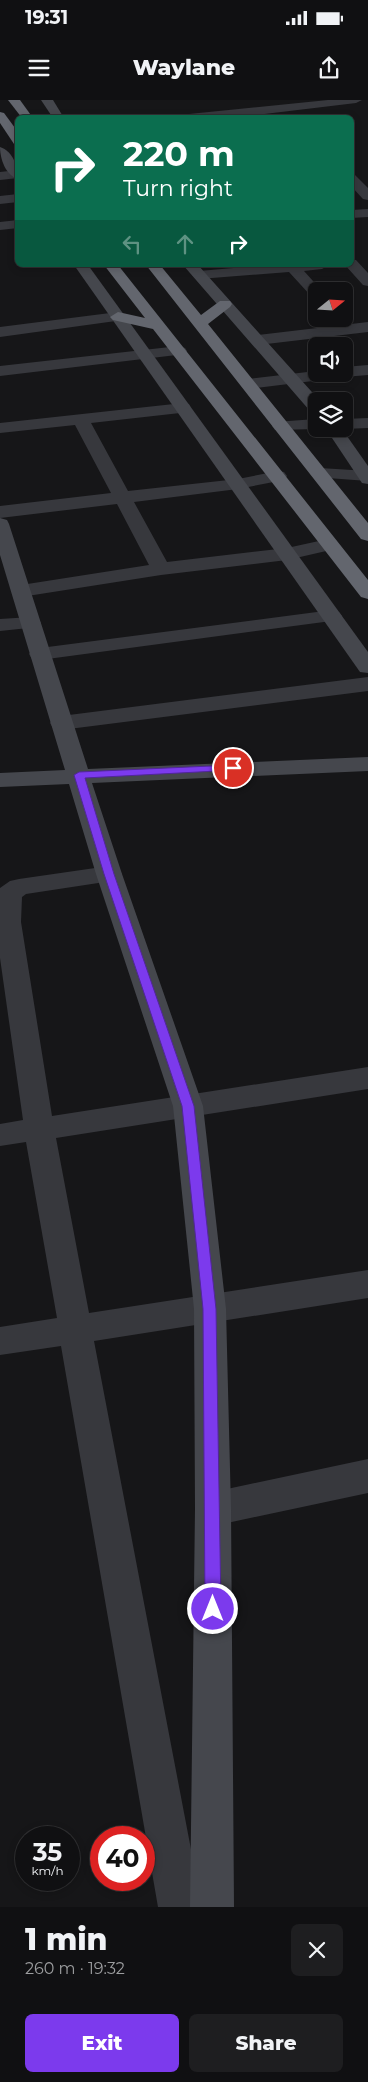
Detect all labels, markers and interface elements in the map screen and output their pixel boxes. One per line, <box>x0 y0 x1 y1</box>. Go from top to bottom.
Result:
text: 19:31 <box>25 6 68 29</box>
icon: menu <box>25 54 53 82</box>
text: Waylane <box>133 54 235 81</box>
icon: share <box>315 54 343 82</box>
text: 220 m <box>123 132 235 175</box>
icon: right <box>40 135 105 200</box>
text: Turn right <box>123 175 233 202</box>
icon: left <box>118 230 146 258</box>
icon: ahead <box>171 230 199 258</box>
icon: right <box>224 230 252 258</box>
north arrow <box>308 282 352 328</box>
map controls <box>308 282 353 437</box>
button: sound <box>308 337 353 382</box>
button: layers <box>308 392 353 437</box>
pin <box>212 747 254 789</box>
icon: arrive <box>219 754 247 782</box>
position arrow <box>186 1582 238 1634</box>
speed limit sign: 40 <box>90 1826 155 1891</box>
text: 35 <box>33 1837 62 1867</box>
text: km/h <box>31 1863 64 1878</box>
text: 1 min <box>25 1921 108 1958</box>
button: close <box>291 1924 343 1976</box>
text: 260 m · 19:32 <box>25 1959 125 1978</box>
button: Exit <box>25 2014 179 2072</box>
button: Share <box>189 2014 343 2072</box>

